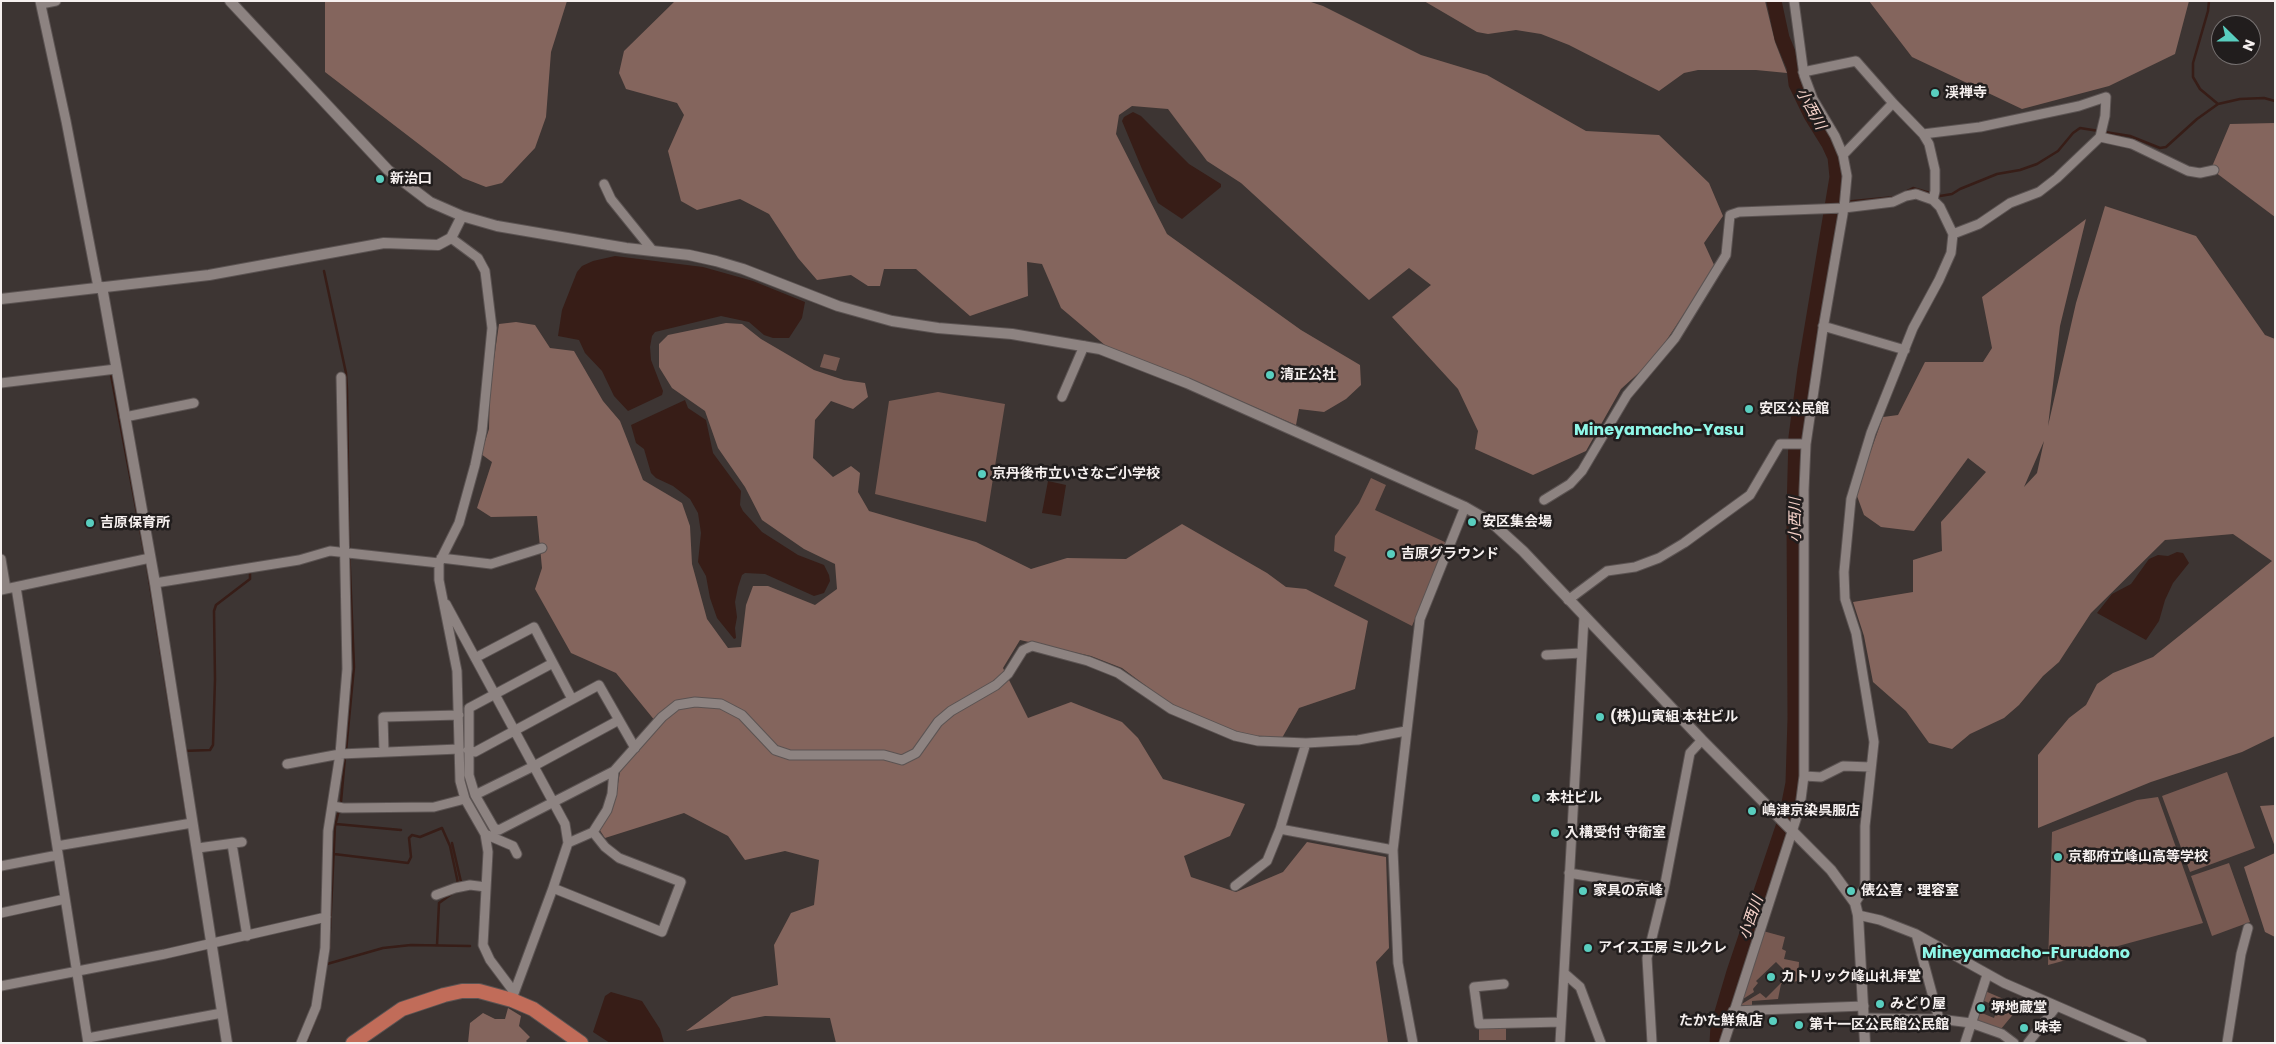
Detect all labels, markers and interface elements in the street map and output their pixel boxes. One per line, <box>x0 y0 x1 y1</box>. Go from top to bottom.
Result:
north arrow <box>2211 15 2261 65</box>
text: N <box>2238 37 2260 54</box>
water label: 小西川 <box>1791 85 1829 133</box>
place label: 渓禅寺 <box>1945 85 1987 101</box>
marker: 渓禅寺 <box>1929 87 1941 99</box>
place label: 新治口 <box>390 171 432 187</box>
marker: 新治口 <box>374 173 386 185</box>
place label: 清正公社 <box>1280 367 1336 383</box>
marker: 清正公社 <box>1264 369 1276 381</box>
place label: 安区公民館 <box>1759 401 1829 417</box>
marker: 安区公民館 <box>1743 403 1755 415</box>
district label: Mineyamacho-Yasu <box>1574 421 1744 441</box>
place label: 京丹後市立いさなご小学校 <box>992 466 1160 482</box>
marker: 京丹後市立いさなご小学校 <box>976 468 988 480</box>
water label: 小西川 <box>1787 498 1805 542</box>
place label: 安区集会場 <box>1482 514 1552 530</box>
place label: 吉原保育所 <box>100 515 170 531</box>
marker: 安区集会場 <box>1466 516 1478 528</box>
marker: 吉原保育所 <box>84 517 96 529</box>
place label: 吉原グラウンド <box>1401 546 1499 562</box>
marker: 吉原グラウンド <box>1385 548 1397 560</box>
place label: (株)山寅組 本社ビル <box>1610 709 1738 725</box>
marker: (株)山寅組 本社ビル <box>1594 711 1606 723</box>
place label: 本社ビル <box>1546 790 1602 806</box>
marker: 本社ビル <box>1530 792 1542 804</box>
place label: 嶋津京染呉服店 <box>1762 803 1860 819</box>
marker: 嶋津京染呉服店 <box>1746 805 1758 817</box>
place label: 入構受付 守衛室 <box>1565 825 1666 841</box>
marker: 入構受付 守衛室 <box>1549 827 1561 839</box>
place label: 京都府立峰山高等学校 <box>2068 849 2208 865</box>
marker: 京都府立峰山高等学校 <box>2052 851 2064 863</box>
place label: 家具の京峰 <box>1593 883 1663 899</box>
place label: 俵公喜・理容室 <box>1861 883 1959 899</box>
marker: 家具の京峰 <box>1577 885 1589 897</box>
marker: 俵公喜・理容室 <box>1845 885 1857 897</box>
water label: 小西川 <box>1736 894 1768 942</box>
place label: アイス工房 ミルクレ <box>1598 940 1727 956</box>
marker: アイス工房 ミルクレ <box>1582 942 1594 954</box>
district label: Mineyamacho-Furudono <box>1922 944 2130 964</box>
place label: カトリック峰山礼拝堂 <box>1781 969 1921 985</box>
marker: カトリック峰山礼拝堂 <box>1765 971 1777 983</box>
place label: みどり屋 <box>1890 996 1946 1012</box>
marker: みどり屋 <box>1874 998 1886 1010</box>
place label: 堺地蔵堂 <box>1991 1000 2047 1016</box>
marker: 堺地蔵堂 <box>1975 1002 1987 1014</box>
place label: たかた鮮魚店 <box>1679 1013 1763 1029</box>
marker: たかた鮮魚店 <box>1767 1015 1779 1027</box>
place label: 第十一区公民館公民館 <box>1809 1017 1949 1033</box>
marker: 第十一区公民館公民館 <box>1793 1019 1805 1031</box>
place label: 味幸 <box>2034 1020 2062 1036</box>
marker: 味幸 <box>2018 1022 2030 1034</box>

